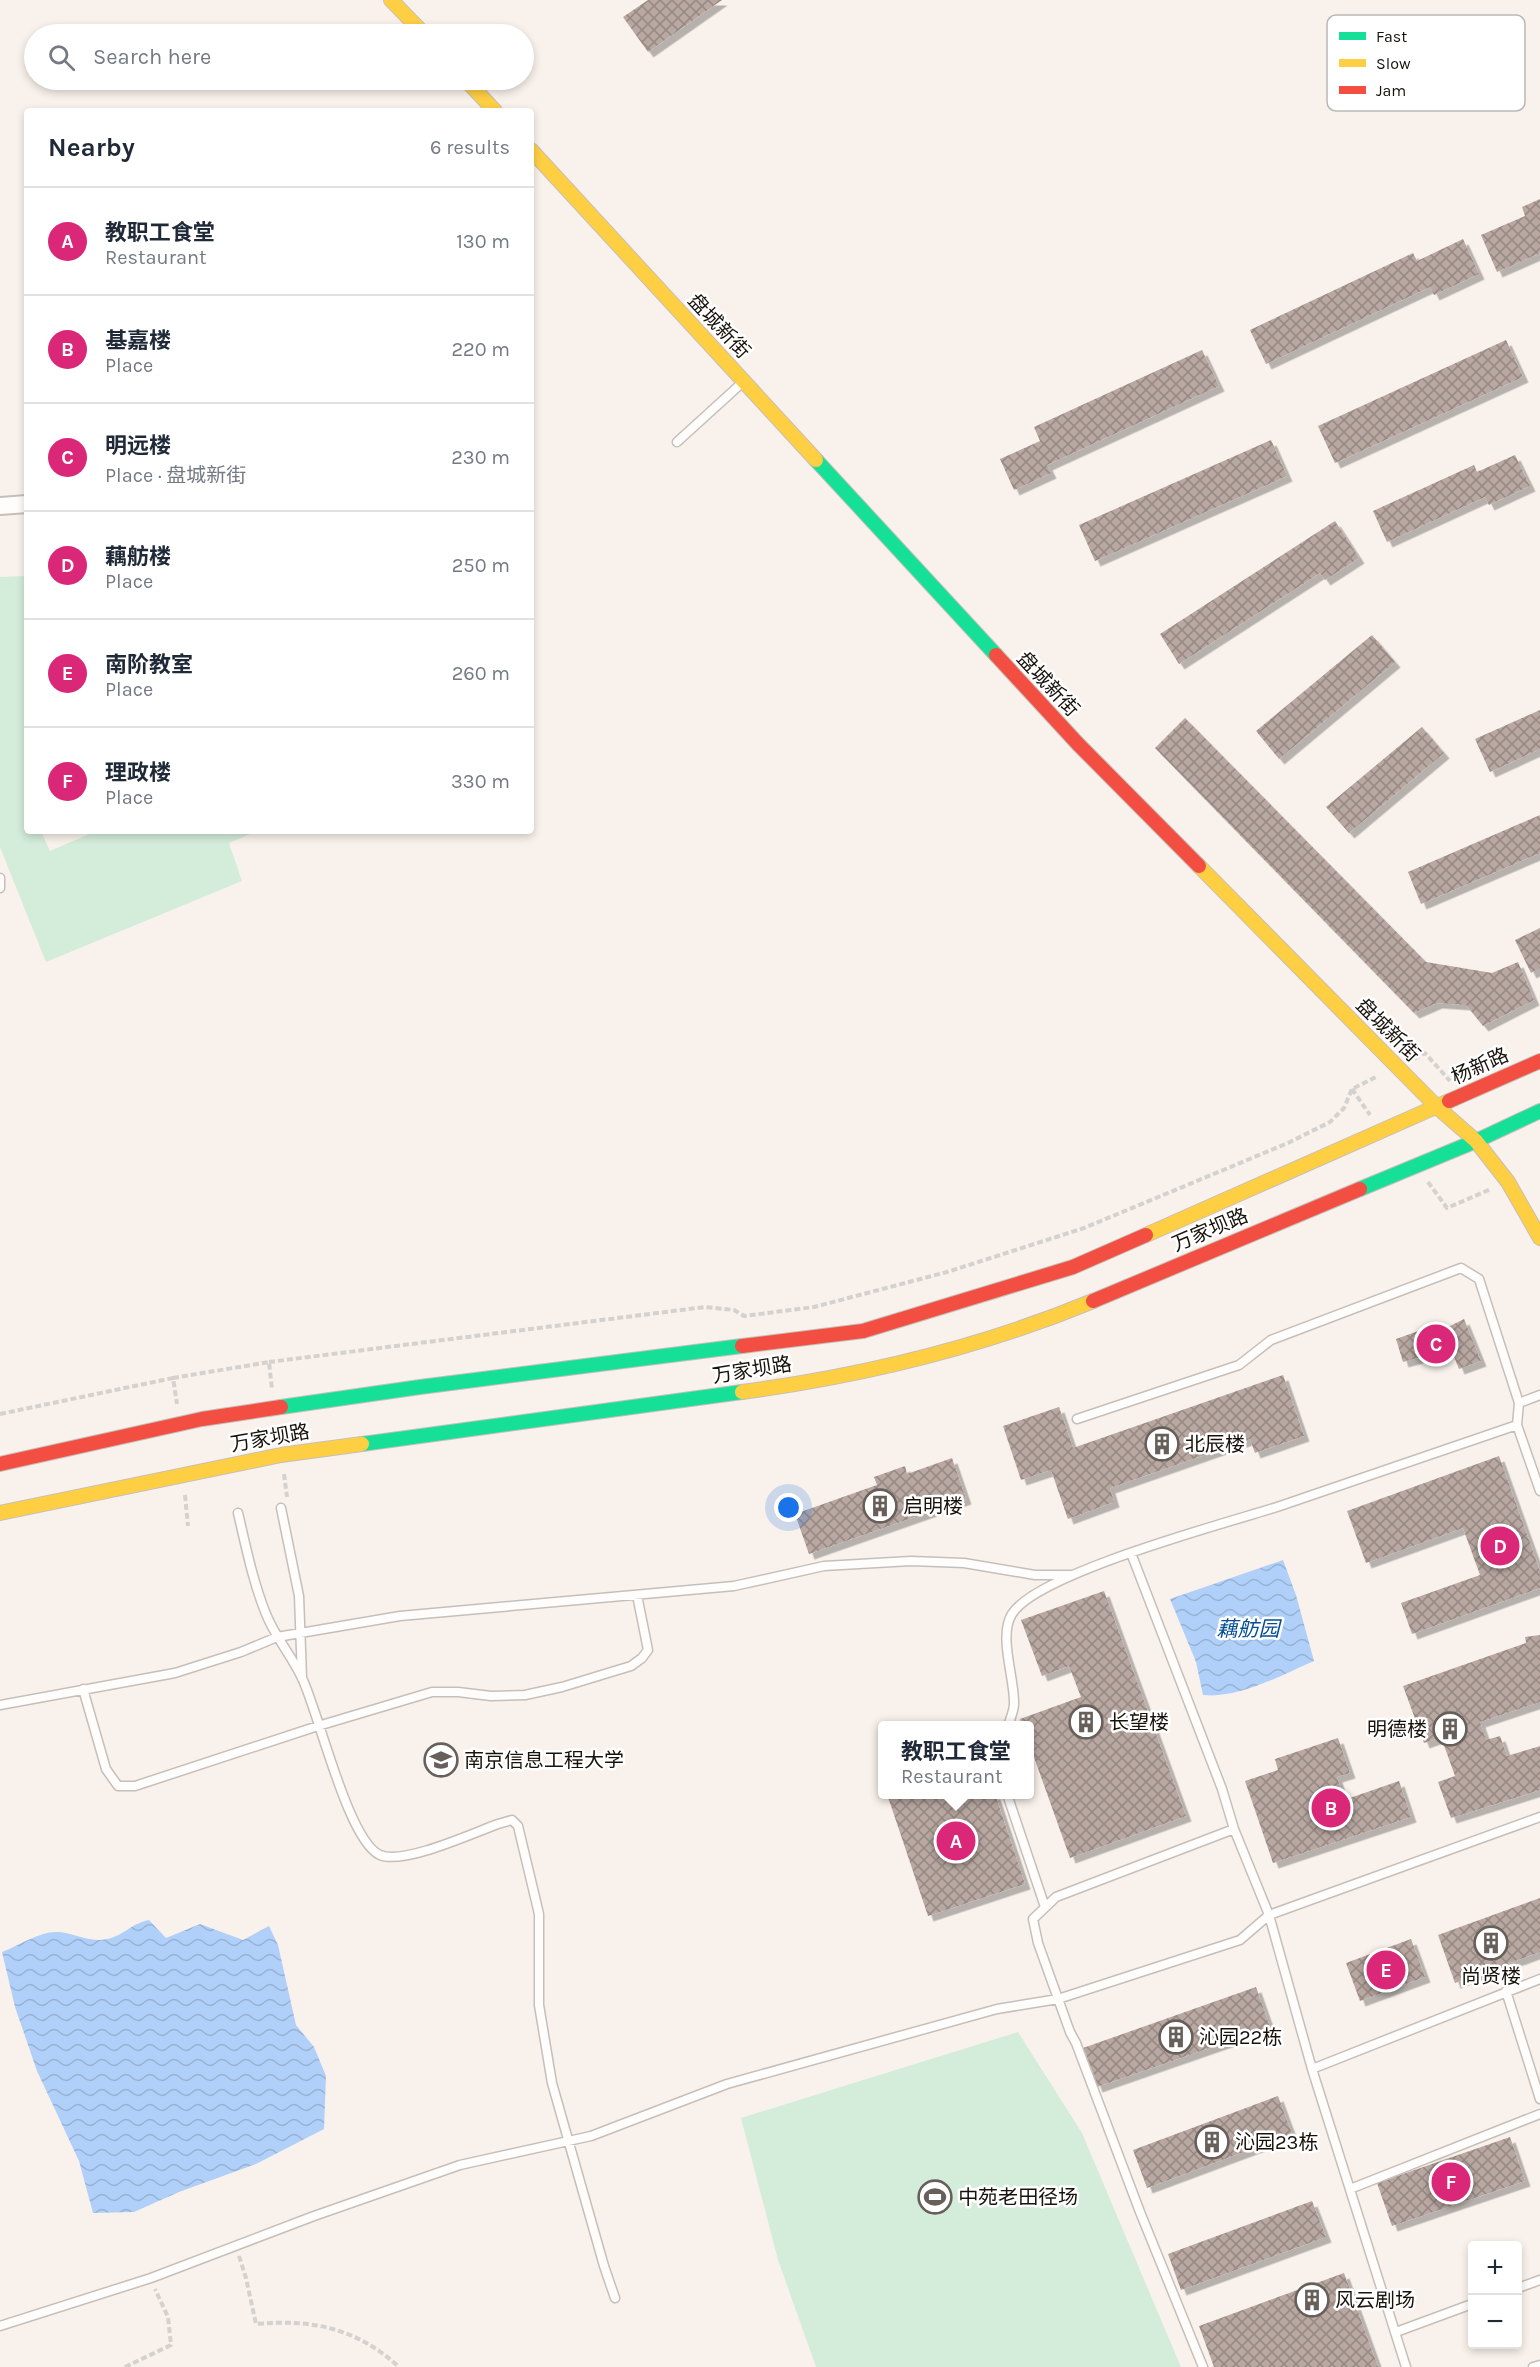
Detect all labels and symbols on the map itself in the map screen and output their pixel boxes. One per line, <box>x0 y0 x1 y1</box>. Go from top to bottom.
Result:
legend <box>1327 15 1525 111</box>
text: Fast <box>1376 27 1407 46</box>
text: Slow <box>1376 54 1411 73</box>
text: Jam <box>1376 81 1406 100</box>
street label: 盘城新街 <box>683 289 755 363</box>
street label: 盘城新街 <box>1012 647 1084 721</box>
street label: 盘城新街 <box>1352 994 1424 1066</box>
street label: 杨新路 <box>1448 1043 1512 1089</box>
street label: 万家坝路 <box>1169 1204 1251 1256</box>
pin: C <box>1416 1322 1456 1366</box>
street label: 万家坝路 <box>711 1352 793 1388</box>
street label: 万家坝路 <box>229 1420 311 1456</box>
building icon: 北辰楼 <box>1144 1426 1180 1462</box>
place label: 北辰楼 <box>1185 1433 1245 1456</box>
building icon: 启明楼 <box>862 1488 898 1524</box>
your location <box>774 1493 803 1522</box>
place label: 启明楼 <box>903 1495 963 1518</box>
pin: D <box>1480 1524 1520 1568</box>
water label: 藕舫园 <box>1217 1617 1282 1641</box>
building icon: 长望楼 <box>1068 1704 1104 1740</box>
place label: 长望楼 <box>1109 1711 1169 1734</box>
building icon: 明德楼 <box>1432 1711 1468 1747</box>
place label: 明德楼 <box>1367 1718 1427 1741</box>
school or university icon: 南京信息工程大学 <box>423 1742 459 1778</box>
place label: 南京信息工程大学 <box>464 1749 624 1772</box>
pin: B <box>1312 1786 1350 1830</box>
pin: A <box>936 1818 976 1864</box>
building icon: 尚贤楼 <box>1473 1925 1509 1961</box>
pin: E <box>1366 1948 1406 1992</box>
place label: 尚贤楼 <box>1461 1965 1521 1988</box>
building icon: 沁园22栋 <box>1158 2019 1194 2055</box>
place label: 沁园22栋 <box>1199 2026 1282 2049</box>
building icon: 沁园23栋 <box>1194 2124 1230 2160</box>
place label: 沁园23栋 <box>1235 2131 1318 2154</box>
pin: F <box>1432 2160 1470 2204</box>
sports icon: 中苑老田径场 <box>917 2179 953 2215</box>
place label: 中苑老田径场 <box>958 2186 1078 2209</box>
building icon: 风云剧场 <box>1294 2282 1330 2318</box>
place label: 风云剧场 <box>1335 2289 1415 2312</box>

